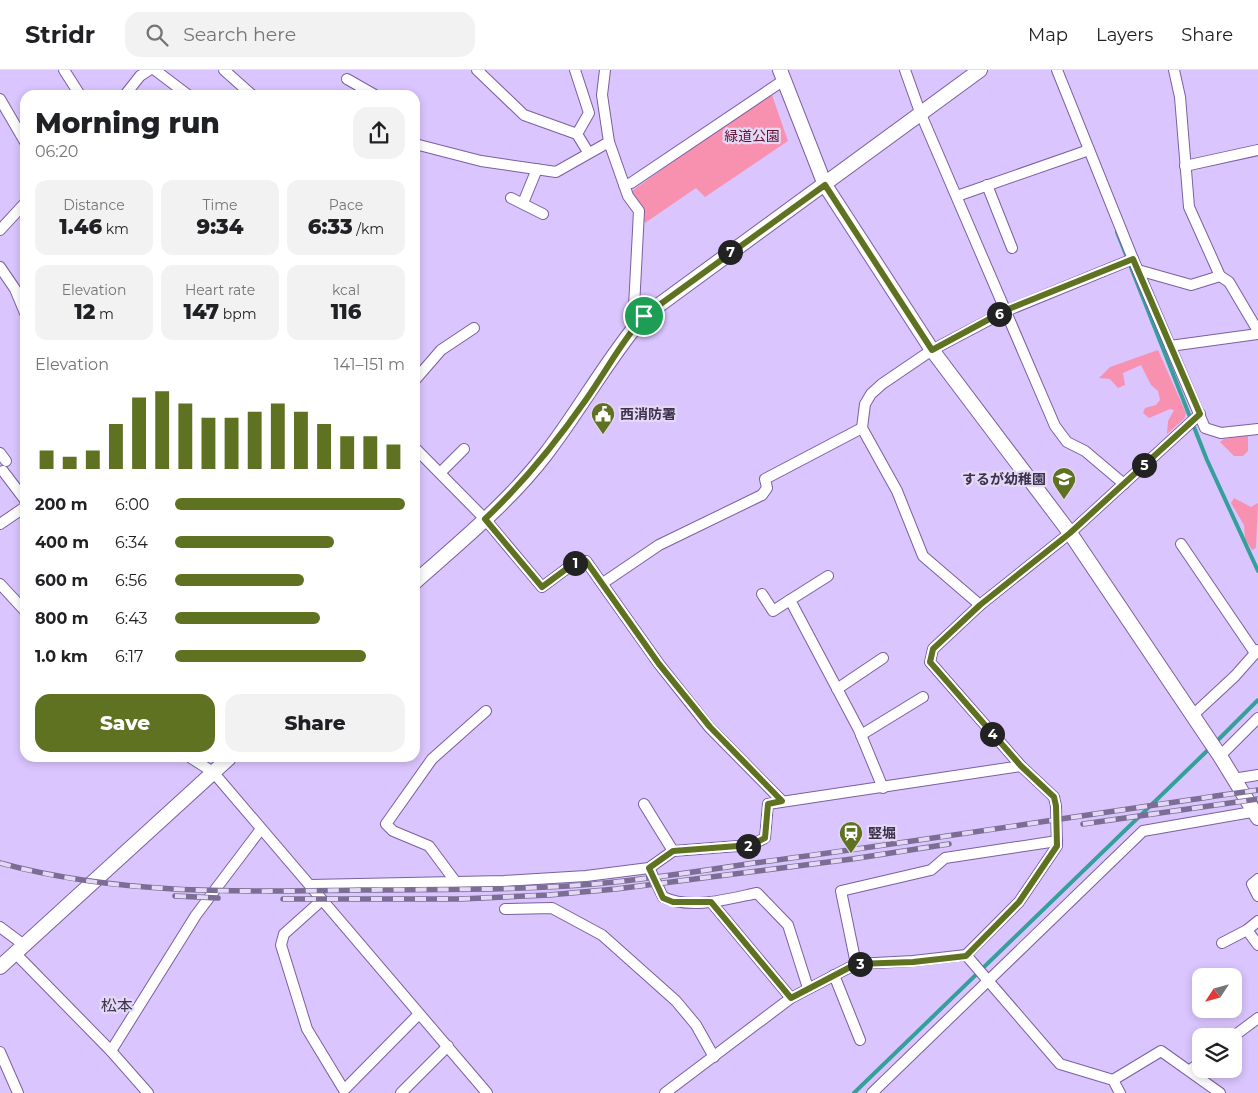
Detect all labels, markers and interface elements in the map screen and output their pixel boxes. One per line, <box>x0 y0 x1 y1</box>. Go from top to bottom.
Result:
search box <box>125 12 475 57</box>
text: Stridr <box>25 20 95 49</box>
icon: search <box>143 21 171 49</box>
text: Search here <box>183 23 296 46</box>
text: Map <box>1028 24 1068 46</box>
text: Layers <box>1096 24 1153 46</box>
text: Share <box>1181 24 1233 46</box>
text: Morning run <box>35 106 220 140</box>
button: share <box>353 107 405 159</box>
park label: 緑道公園 <box>724 127 780 145</box>
text: 06:20 <box>35 142 78 161</box>
text: Distance <box>63 196 125 214</box>
text: Time <box>202 196 238 214</box>
text: Pace <box>329 196 363 214</box>
text: 1.46 <box>59 214 102 239</box>
text: 9:34 <box>197 214 243 239</box>
text: 6:33 <box>308 214 353 239</box>
text: km <box>102 220 129 238</box>
text: /km <box>353 220 384 238</box>
pin: 7 <box>718 240 742 264</box>
text: 7 <box>726 243 735 261</box>
text: Elevation <box>62 281 126 299</box>
text: Heart rate <box>185 281 255 299</box>
text: kcal <box>332 281 360 299</box>
pin <box>623 295 665 337</box>
text: 12 <box>74 299 95 324</box>
text: 147 <box>183 299 219 324</box>
text: 116 <box>331 299 361 324</box>
icon: arrive <box>630 302 658 330</box>
pin: 6 <box>986 302 1012 326</box>
text: m <box>95 305 114 323</box>
text: bpm <box>219 305 257 323</box>
text: 6 <box>995 305 1004 323</box>
text: Elevation <box>35 355 109 374</box>
text: 141–151 m <box>334 355 405 374</box>
public building icon: 西消防署 <box>590 401 616 435</box>
place label: 西消防署 <box>620 405 676 423</box>
pin: 5 <box>1132 452 1156 478</box>
text: 5 <box>1140 456 1149 474</box>
school or university icon: するが幼稚園 <box>1051 466 1077 500</box>
place label: するが幼稚園 <box>962 470 1046 488</box>
text: 200 m <box>35 495 87 514</box>
text: 6:00 <box>115 495 149 514</box>
text: 400 m <box>35 533 89 552</box>
text: 6:34 <box>115 533 148 552</box>
pin: 1 <box>562 550 588 576</box>
text: 1 <box>573 554 578 572</box>
text: 600 m <box>35 571 88 590</box>
text: 6:56 <box>115 571 147 590</box>
text: 800 m <box>35 609 89 628</box>
text: 6:43 <box>115 609 148 628</box>
text: 1.0 km <box>35 647 88 666</box>
text: 6:17 <box>115 647 143 666</box>
button: Save <box>35 694 215 752</box>
button: Share <box>225 694 405 752</box>
pin: 4 <box>980 722 1004 746</box>
text: 4 <box>988 725 997 743</box>
station icon: 竪堀 <box>838 820 864 854</box>
place label: 竪堀 <box>868 824 896 842</box>
pin: 2 <box>736 834 760 858</box>
text: 2 <box>744 837 753 855</box>
pin: 3 <box>848 952 872 976</box>
text: 3 <box>856 955 865 973</box>
north arrow <box>1192 968 1242 1018</box>
map controls <box>1192 968 1242 1078</box>
district label: 松本 <box>101 996 133 1015</box>
button: layers <box>1192 1028 1242 1078</box>

